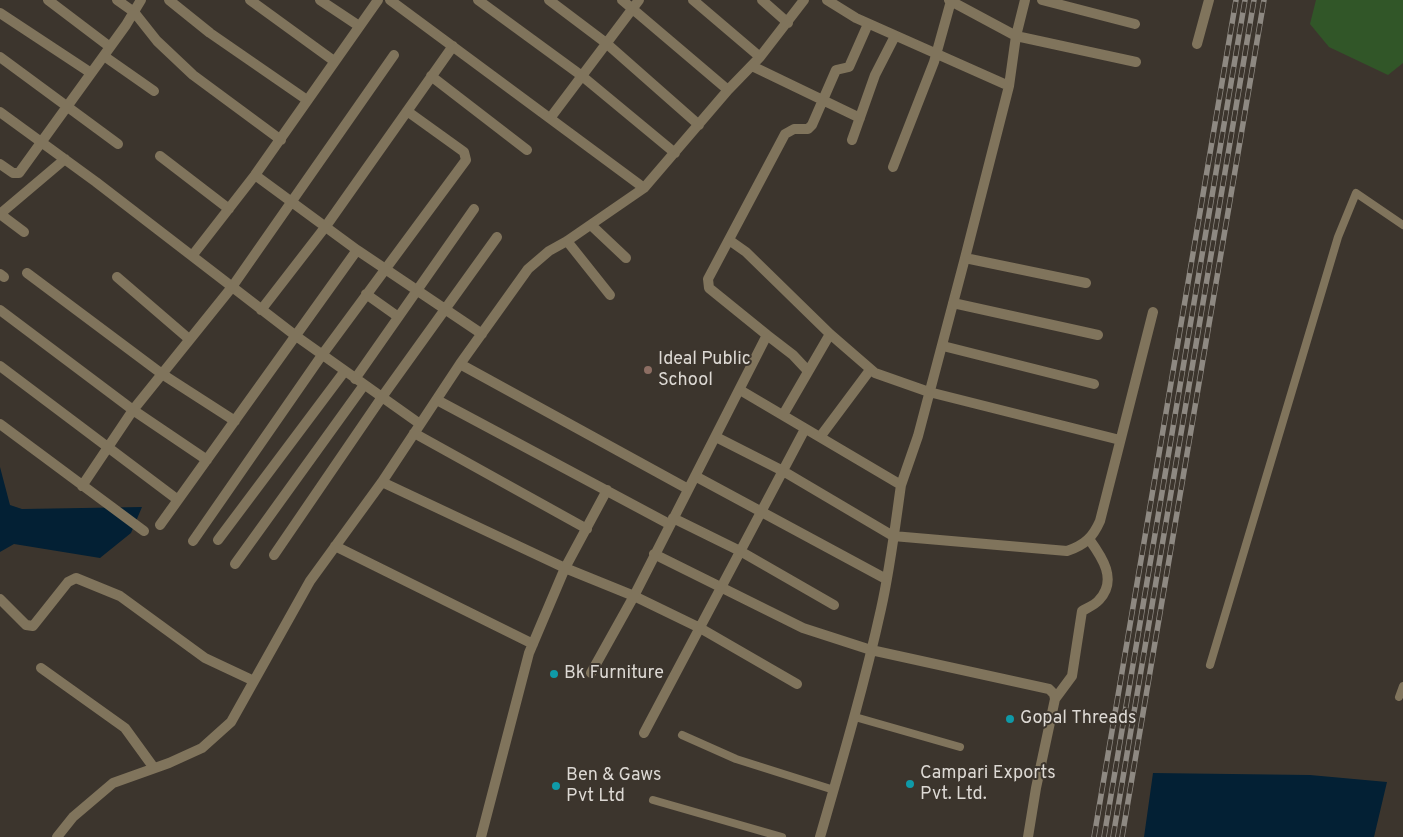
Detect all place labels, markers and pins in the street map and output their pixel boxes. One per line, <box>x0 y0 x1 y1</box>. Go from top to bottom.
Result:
place label: Ideal Public School <box>658 349 751 392</box>
marker: Ideal Public School <box>642 364 654 376</box>
place label: Bk Furniture <box>564 663 664 685</box>
marker: Bk Furniture <box>548 668 560 680</box>
place label: Gopal Threads <box>1020 708 1136 730</box>
marker: Gopal Threads <box>1004 713 1016 725</box>
place label: Campari Exports Pvt. Ltd. <box>920 763 1056 806</box>
place label: Ben & Gaws Pvt Ltd <box>566 765 662 808</box>
marker: Campari Exports Pvt. Ltd. <box>904 778 916 790</box>
marker: Ben & Gaws Pvt Ltd <box>550 780 562 792</box>

